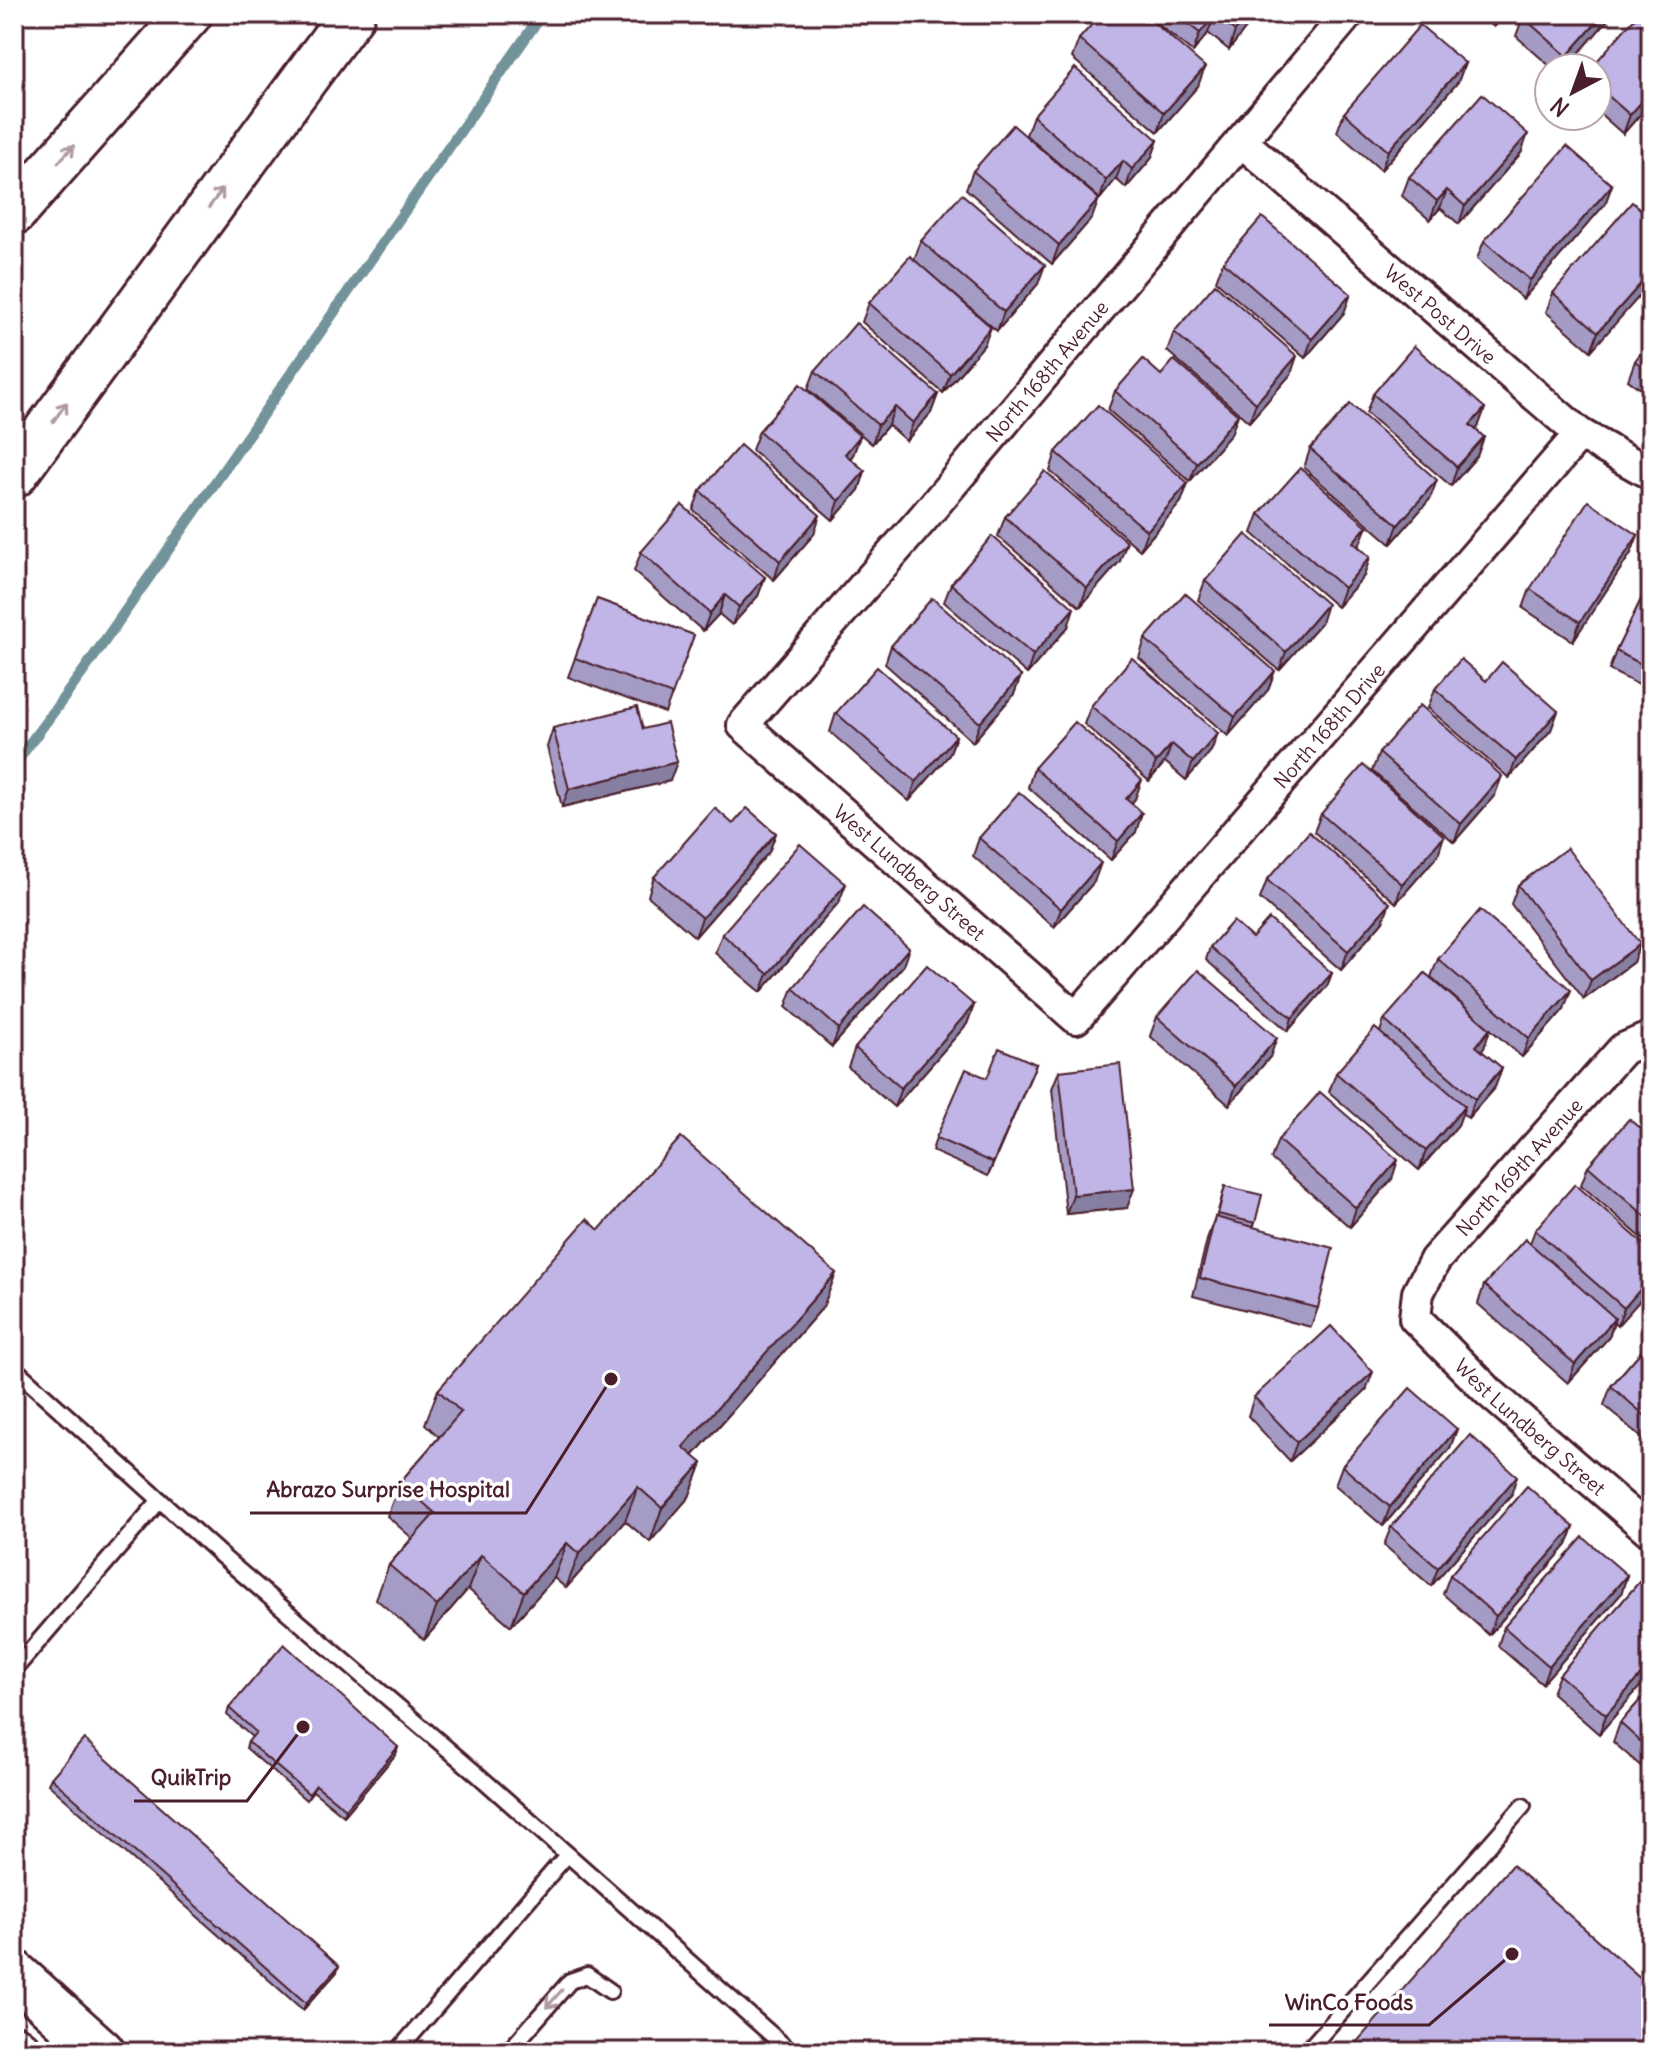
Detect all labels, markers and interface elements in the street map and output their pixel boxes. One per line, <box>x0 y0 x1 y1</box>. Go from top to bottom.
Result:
north arrow <box>1533 52 1613 132</box>
text: N <box>1545 92 1575 123</box>
one-way arrow <box>56 144 74 164</box>
one-way arrow <box>207 188 224 210</box>
street label: West Post Drive <box>1380 259 1502 369</box>
street label: North 168th Avenue <box>980 295 1114 447</box>
one-way arrow <box>52 401 68 423</box>
street label: North 168th Drive <box>1268 657 1390 793</box>
street label: West Lundberg Street <box>829 799 991 945</box>
street label: North 169th Avenue <box>1450 1093 1588 1241</box>
street label: West Lundberg Street <box>1450 1353 1611 1500</box>
callout: Abrazo Surprise Hospital <box>250 1467 526 1513</box>
text: Abrazo Surprise Hospital <box>266 1475 510 1503</box>
callout: QuikTrip <box>134 1755 247 1801</box>
text: QuikTrip <box>151 1763 231 1791</box>
callout: WinCo Foods <box>1269 1979 1429 2025</box>
one-way arrow <box>545 1988 563 2008</box>
text: WinCo Foods <box>1285 1988 1413 2016</box>

